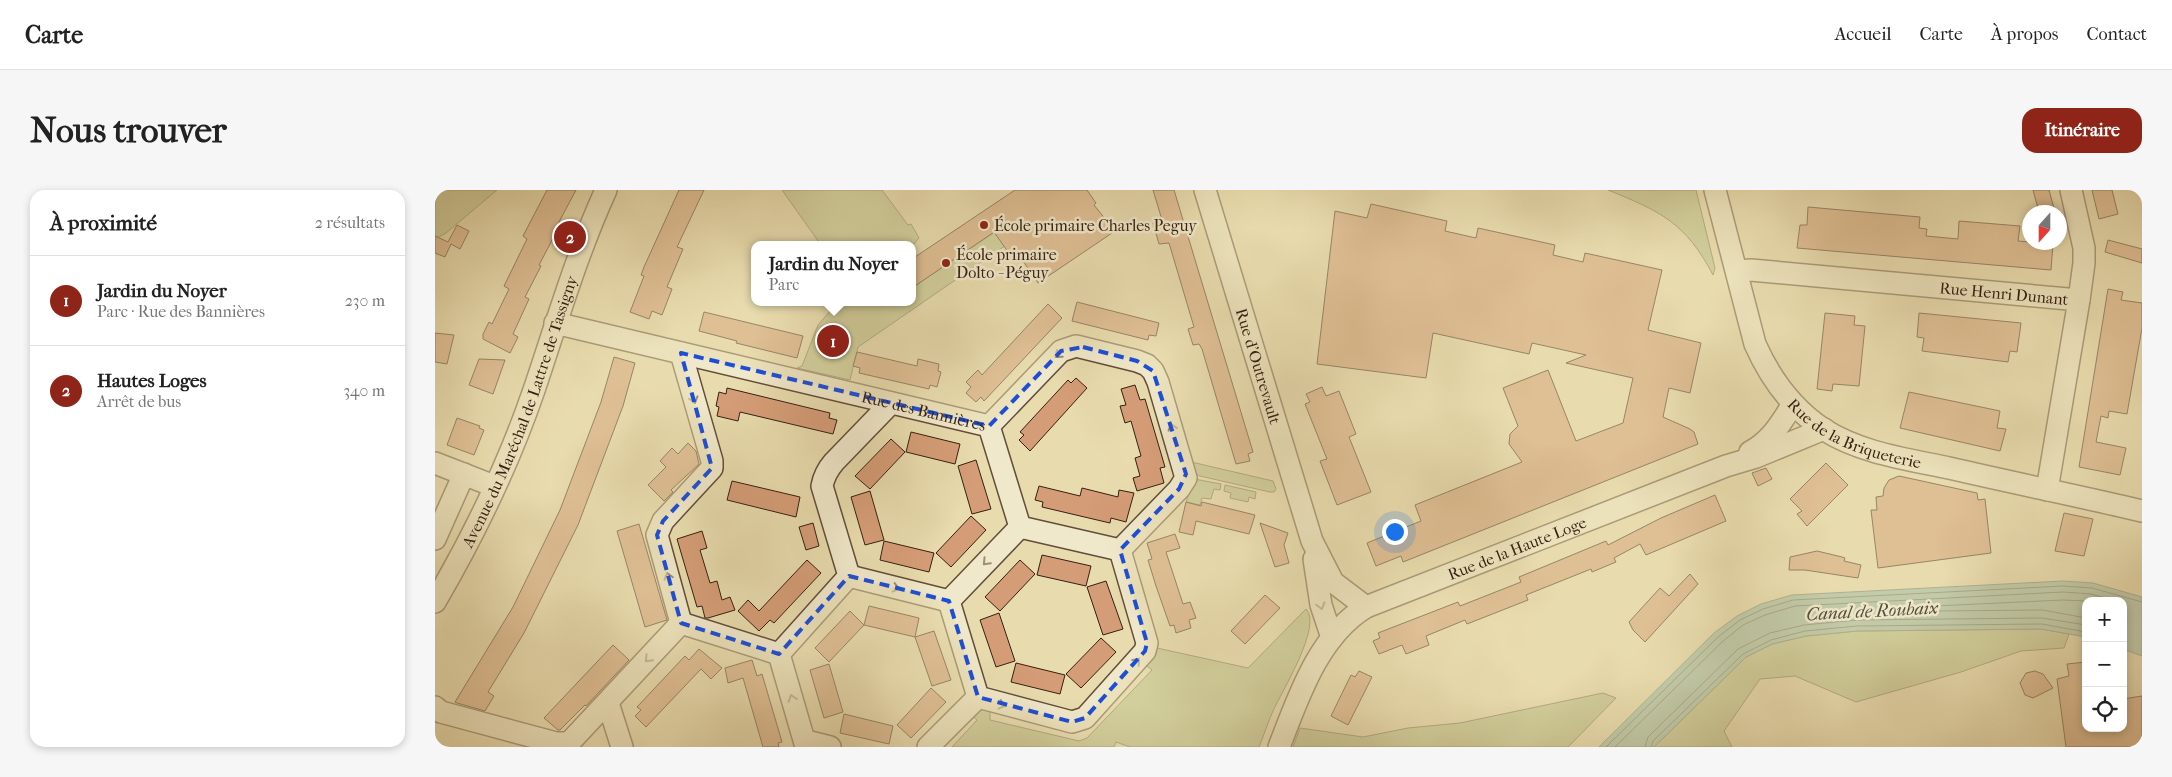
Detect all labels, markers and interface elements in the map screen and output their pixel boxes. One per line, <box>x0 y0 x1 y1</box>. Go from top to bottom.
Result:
text: Carte <box>25 21 83 49</box>
text: Accueil <box>1835 24 1892 45</box>
text: Carte <box>1920 24 1963 45</box>
text: À propos <box>1991 24 2058 45</box>
text: Contact <box>2086 24 2147 45</box>
button: Itinéraire <box>2022 108 2142 153</box>
text: Nous trouver <box>30 110 227 151</box>
north arrow <box>2022 205 2067 250</box>
text: À proximité <box>50 211 157 235</box>
text: 2 résultats <box>315 213 385 232</box>
place label: École primaire Charles Peguy <box>994 215 1197 235</box>
pin: 2 <box>554 218 586 256</box>
marker: École primaire Charles Peguy <box>978 219 990 231</box>
popup <box>751 241 916 306</box>
place label: École primaire Dolto - Péguy <box>956 244 1057 282</box>
text: Jardin du Noyer <box>769 253 898 275</box>
marker: École primaire Dolto - Péguy <box>940 257 952 269</box>
street label: Avenue du Maréchal de Lattre de Tassigny <box>457 273 581 552</box>
text: Parc <box>769 275 799 294</box>
street label: Rue Henri Dunant <box>1939 278 2069 309</box>
text: Jardin du Noyer <box>97 280 227 302</box>
text: 1 <box>63 291 69 310</box>
text: 230 m <box>345 291 385 310</box>
text: Parc · Rue des Bannières <box>97 302 265 321</box>
street label: Rue d'Outrevault <box>1232 306 1285 427</box>
pin: 1 <box>817 322 849 360</box>
one-way arrow <box>1054 349 1063 358</box>
text: Hautes Loges <box>97 370 206 392</box>
text: 2 <box>62 381 70 400</box>
text: 340 m <box>343 381 385 400</box>
street label: Rue des Bannières <box>860 387 988 435</box>
text: Arrêt de bus <box>97 392 181 411</box>
one-way arrow <box>689 395 699 403</box>
street label: Rue de la Briqueterie <box>1784 395 1923 472</box>
one-way arrow <box>1167 424 1177 432</box>
street label: Rue de la Haute Loge <box>1445 513 1589 584</box>
your location <box>1382 519 1408 545</box>
one-way arrow <box>983 556 992 565</box>
one-way arrow <box>664 573 674 581</box>
one-way arrow <box>892 582 900 592</box>
map controls <box>2082 597 2127 732</box>
button: + <box>2082 597 2127 642</box>
water label: Canal de Roubaix <box>1806 598 1939 625</box>
one-way arrow <box>1316 602 1326 610</box>
button: − <box>2082 642 2127 687</box>
one-way arrow <box>645 654 654 663</box>
one-way arrow <box>1132 658 1140 667</box>
button: locate <box>2082 687 2127 732</box>
one-way arrow <box>788 694 798 702</box>
one-way arrow <box>998 699 1007 710</box>

